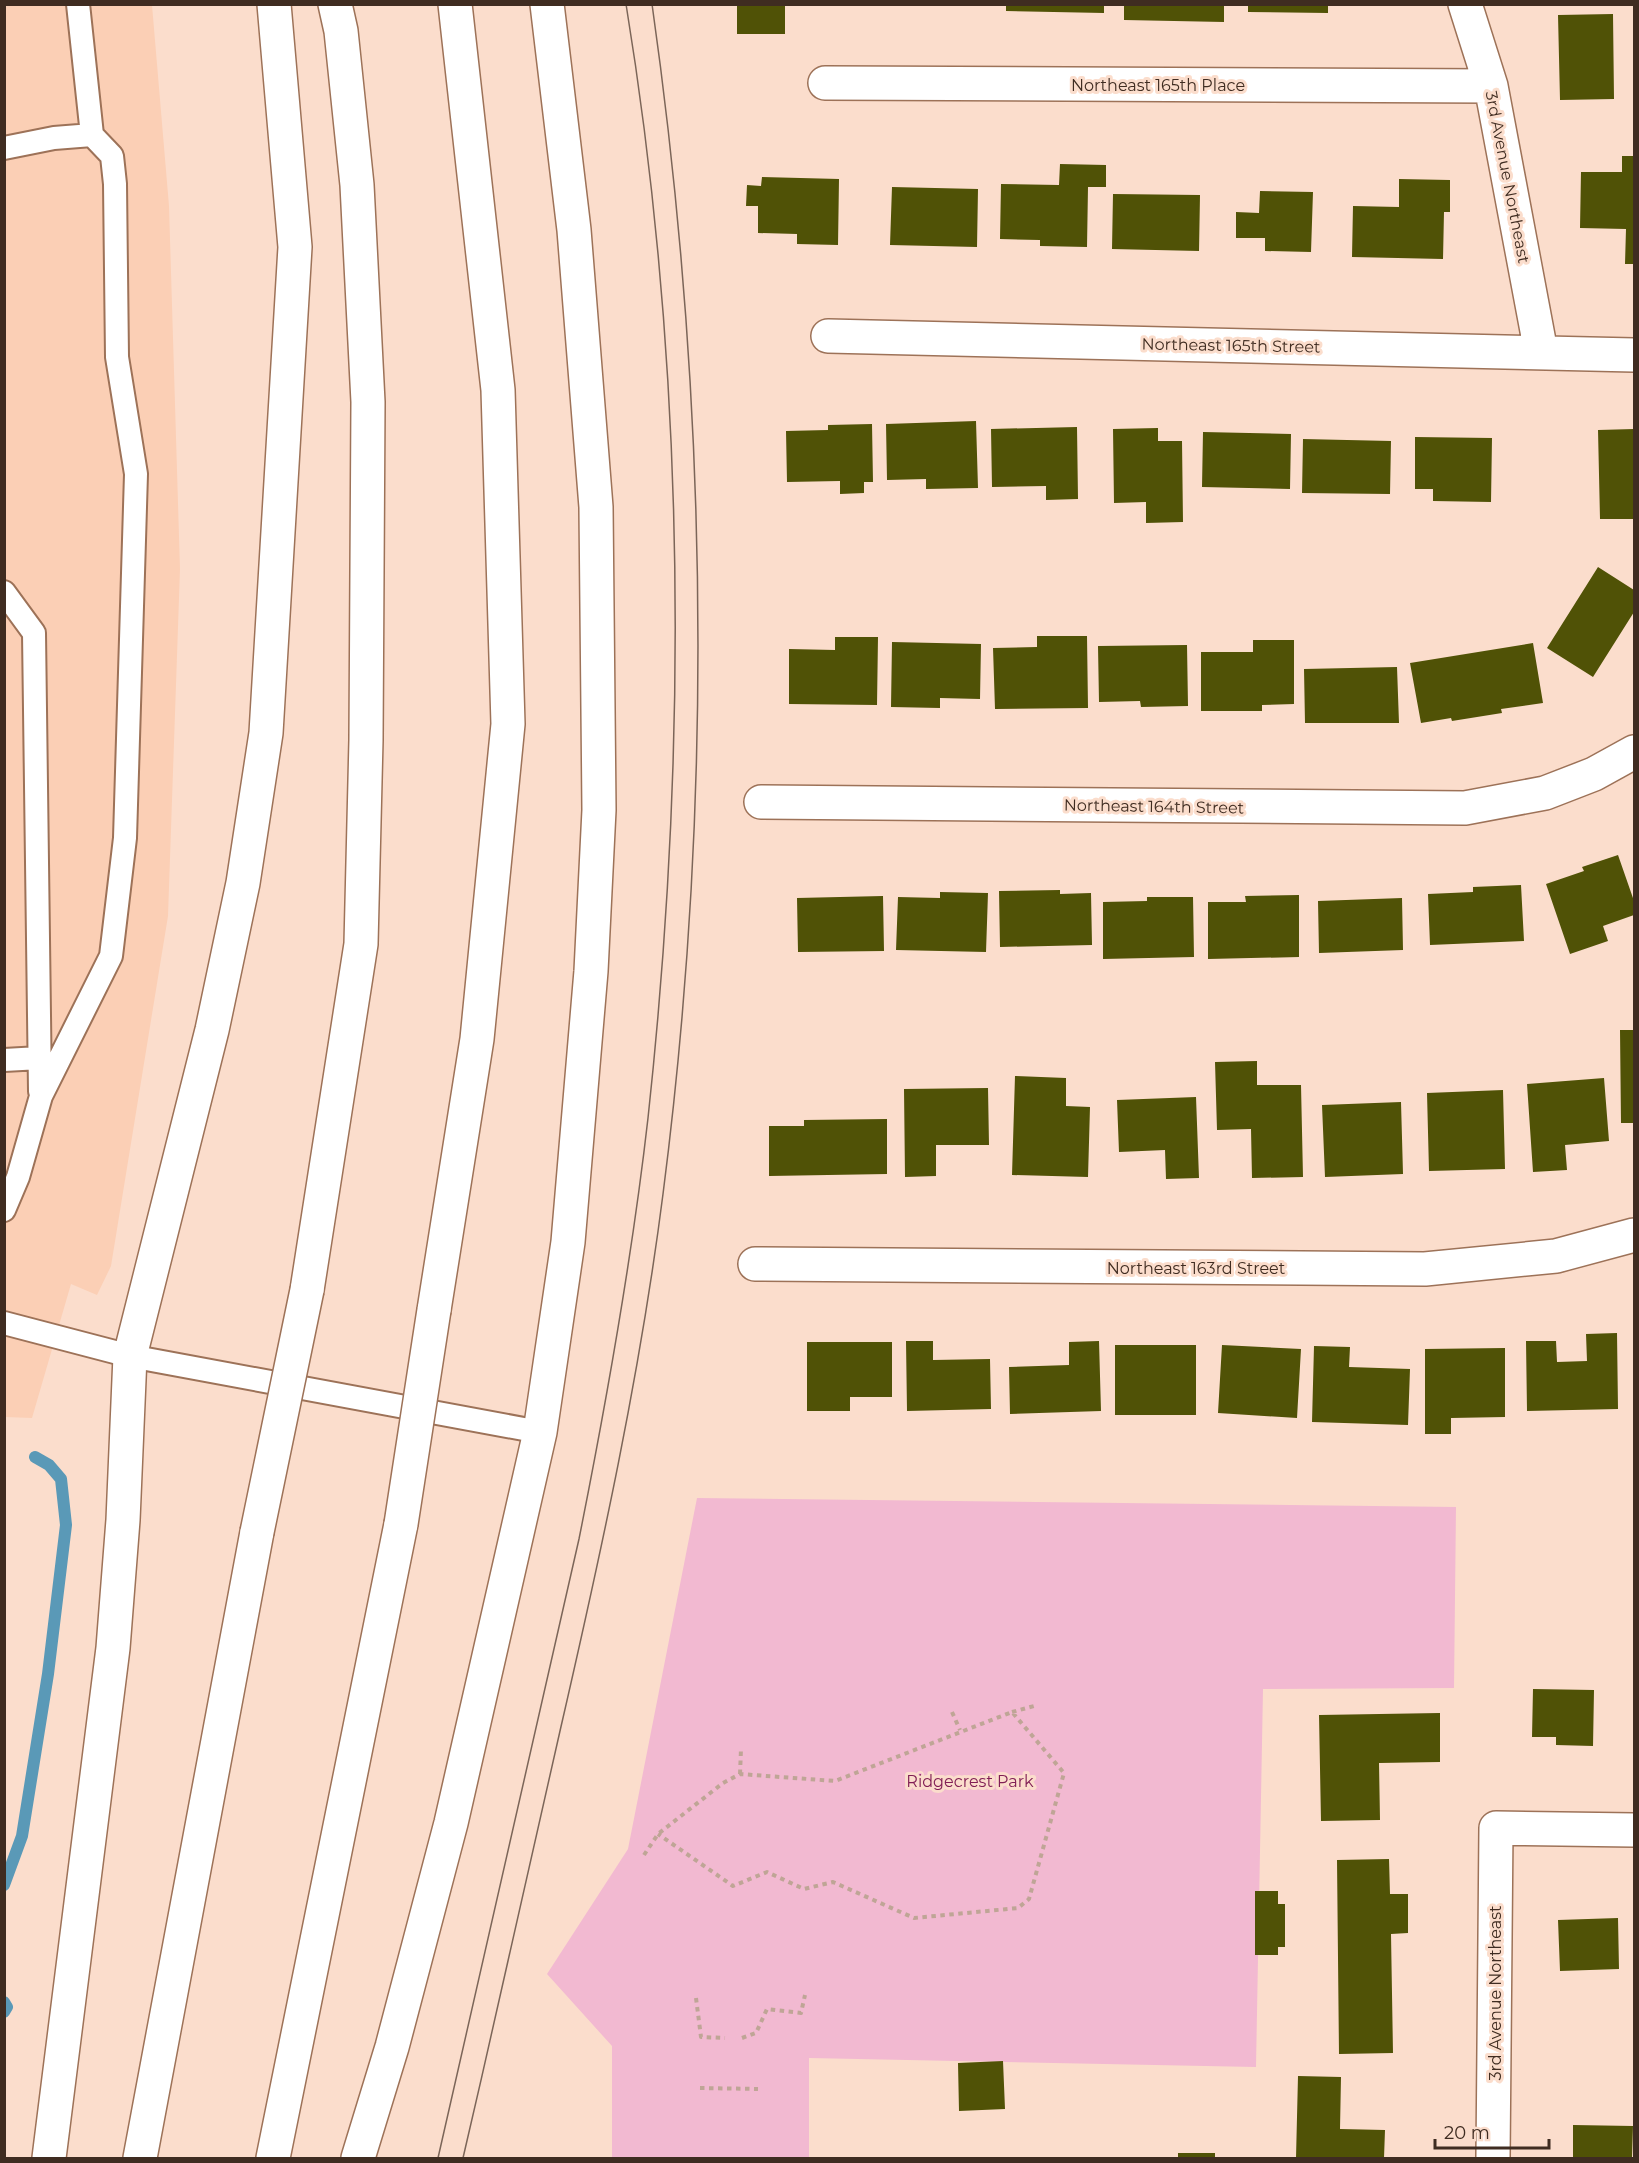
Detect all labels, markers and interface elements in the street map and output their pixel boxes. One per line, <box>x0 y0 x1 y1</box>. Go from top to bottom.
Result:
street label: Northeast 165th Place <box>1071 76 1245 95</box>
street label: 3rd Avenue Northeast <box>1481 89 1534 265</box>
street label: Northeast 165th Street <box>1141 334 1321 357</box>
street label: Northeast 164th Street <box>1064 795 1245 818</box>
street label: Northeast 163rd Street <box>1107 1259 1286 1278</box>
park label: Ridgecrest Park <box>906 1772 1034 1791</box>
street label: 3rd Avenue Northeast <box>1486 1905 1505 2081</box>
scale bar <box>1435 2112 1549 2150</box>
text: 20 m <box>1444 2122 1490 2144</box>

